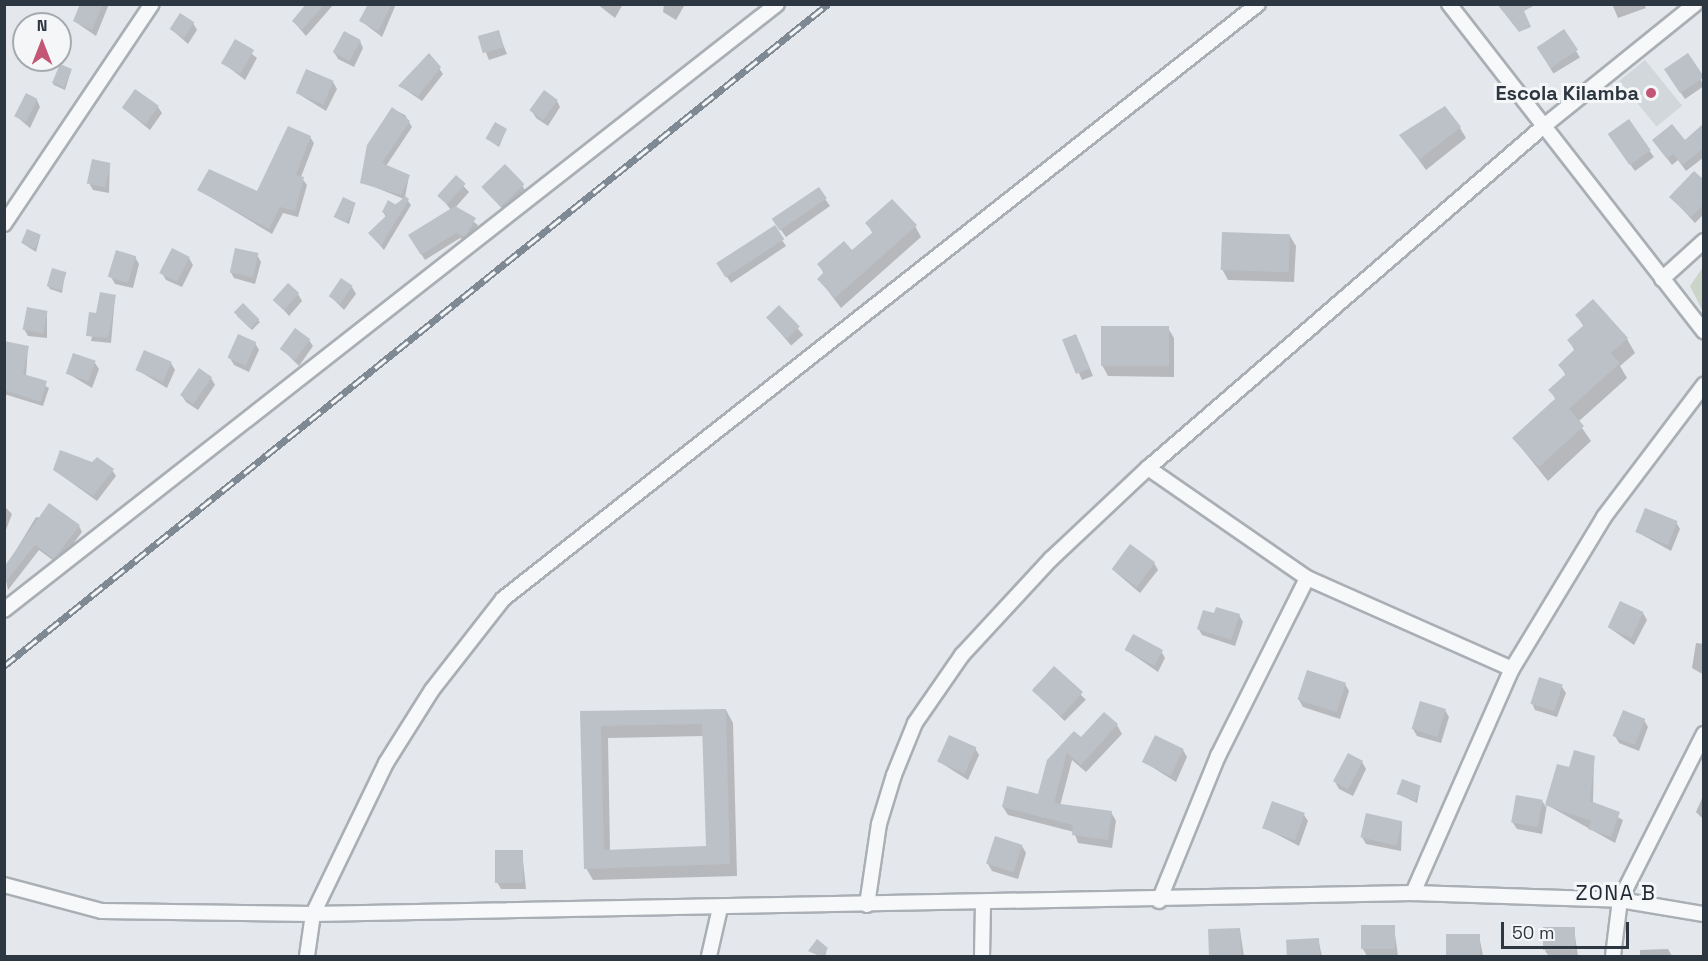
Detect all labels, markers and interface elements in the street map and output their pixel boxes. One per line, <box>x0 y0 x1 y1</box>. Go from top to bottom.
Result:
north arrow <box>12 12 72 72</box>
text: N <box>37 15 47 36</box>
place label: Escola Kilamba <box>1495 81 1639 105</box>
marker: Escola Kilamba <box>1644 86 1658 100</box>
district label: ZONA B <box>1575 880 1657 906</box>
scale bar <box>1504 910 1632 948</box>
text: 50 m <box>1512 921 1554 944</box>

